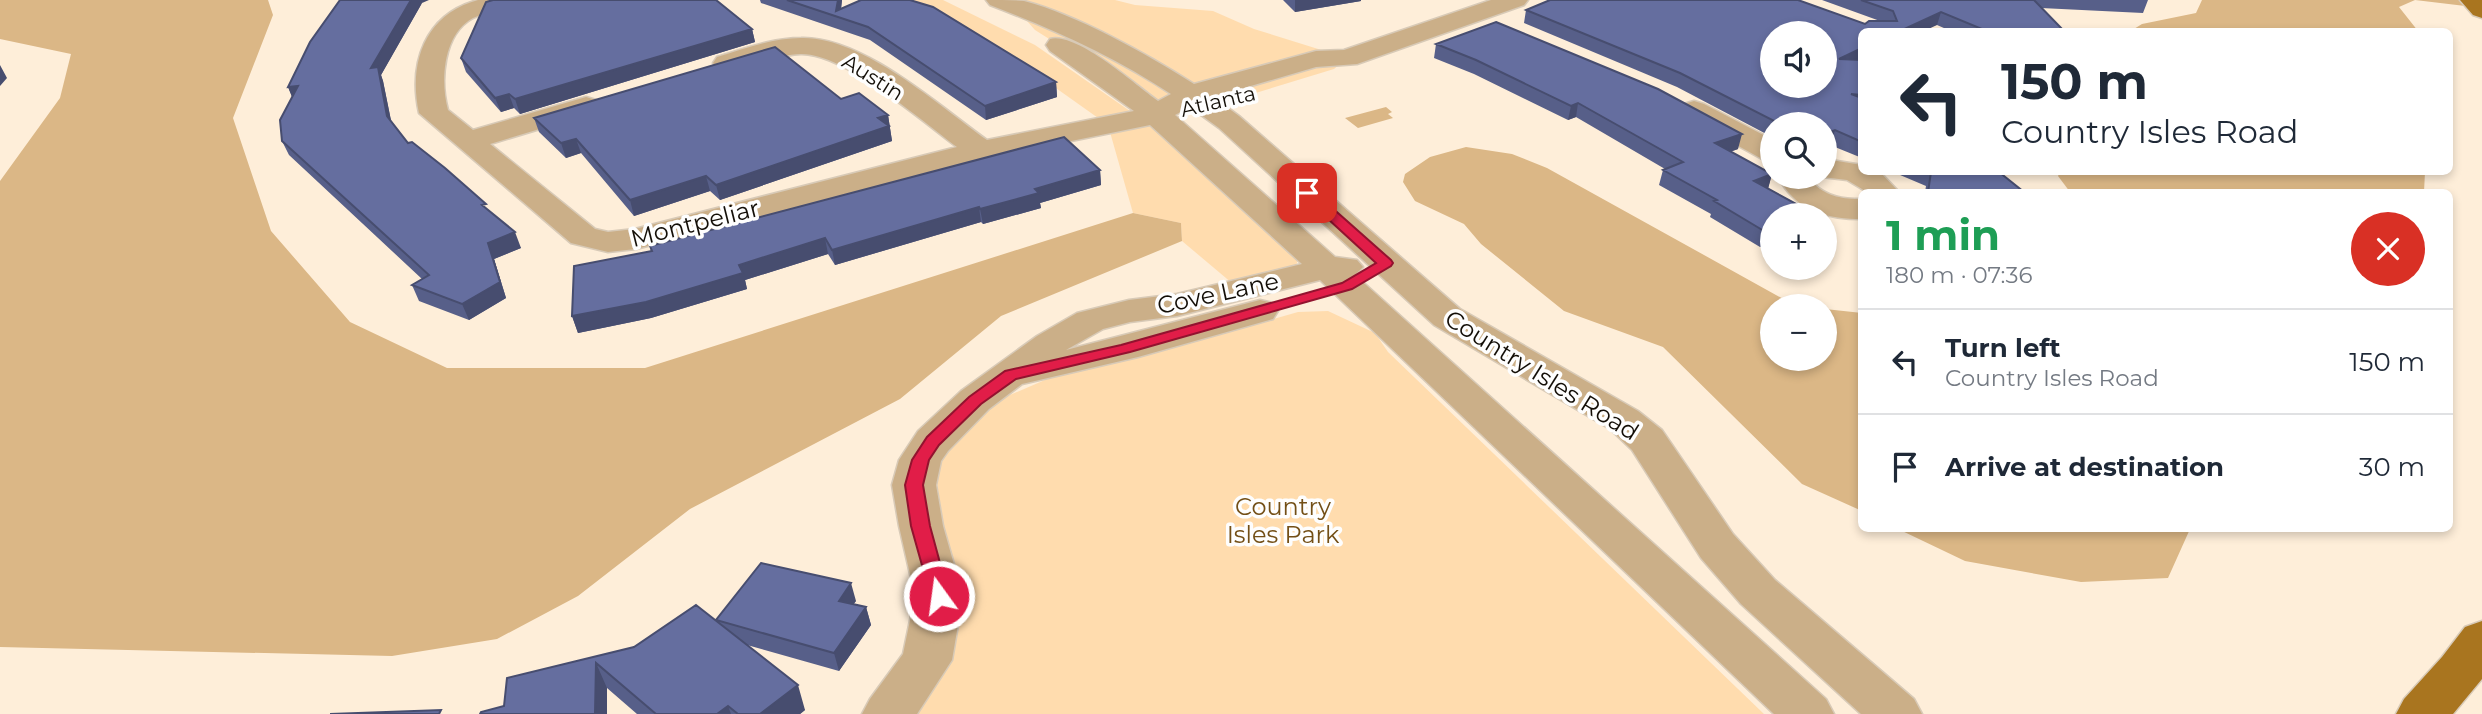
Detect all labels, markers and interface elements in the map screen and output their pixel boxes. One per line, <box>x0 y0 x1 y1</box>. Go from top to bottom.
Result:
map controls <box>1760 21 1837 371</box>
button: sound <box>1760 21 1837 98</box>
street label: Austin <box>838 48 908 106</box>
text: 150 m <box>2001 52 2148 111</box>
icon: left <box>1886 56 1977 147</box>
street label: Atlanta <box>1178 80 1258 122</box>
button: search <box>1760 112 1837 189</box>
text: Country Isles Road <box>2001 112 2298 151</box>
pin <box>1277 163 1337 223</box>
icon: arrive <box>1288 174 1326 212</box>
street label: Montpeliar <box>628 193 762 253</box>
button: + <box>1760 203 1837 280</box>
text: 1 min <box>1886 209 2000 261</box>
button: close <box>2351 212 2425 286</box>
text: 180 m · 07:36 <box>1886 261 2032 289</box>
street label: Cove Lane <box>1155 266 1281 320</box>
button: − <box>1760 294 1837 371</box>
street label: Country Isles Road <box>1440 304 1644 446</box>
text: Turn left <box>1945 332 2061 364</box>
icon: left <box>1886 343 1924 381</box>
text: 150 m <box>2349 346 2425 378</box>
text: Country Isles Road <box>1945 364 2159 392</box>
icon: arrive <box>1886 448 1924 486</box>
text: Arrive at destination <box>1945 451 2224 483</box>
text: 30 m <box>2359 451 2425 483</box>
park label: Country Isles Park <box>1227 492 1340 549</box>
position arrow <box>902 559 976 633</box>

